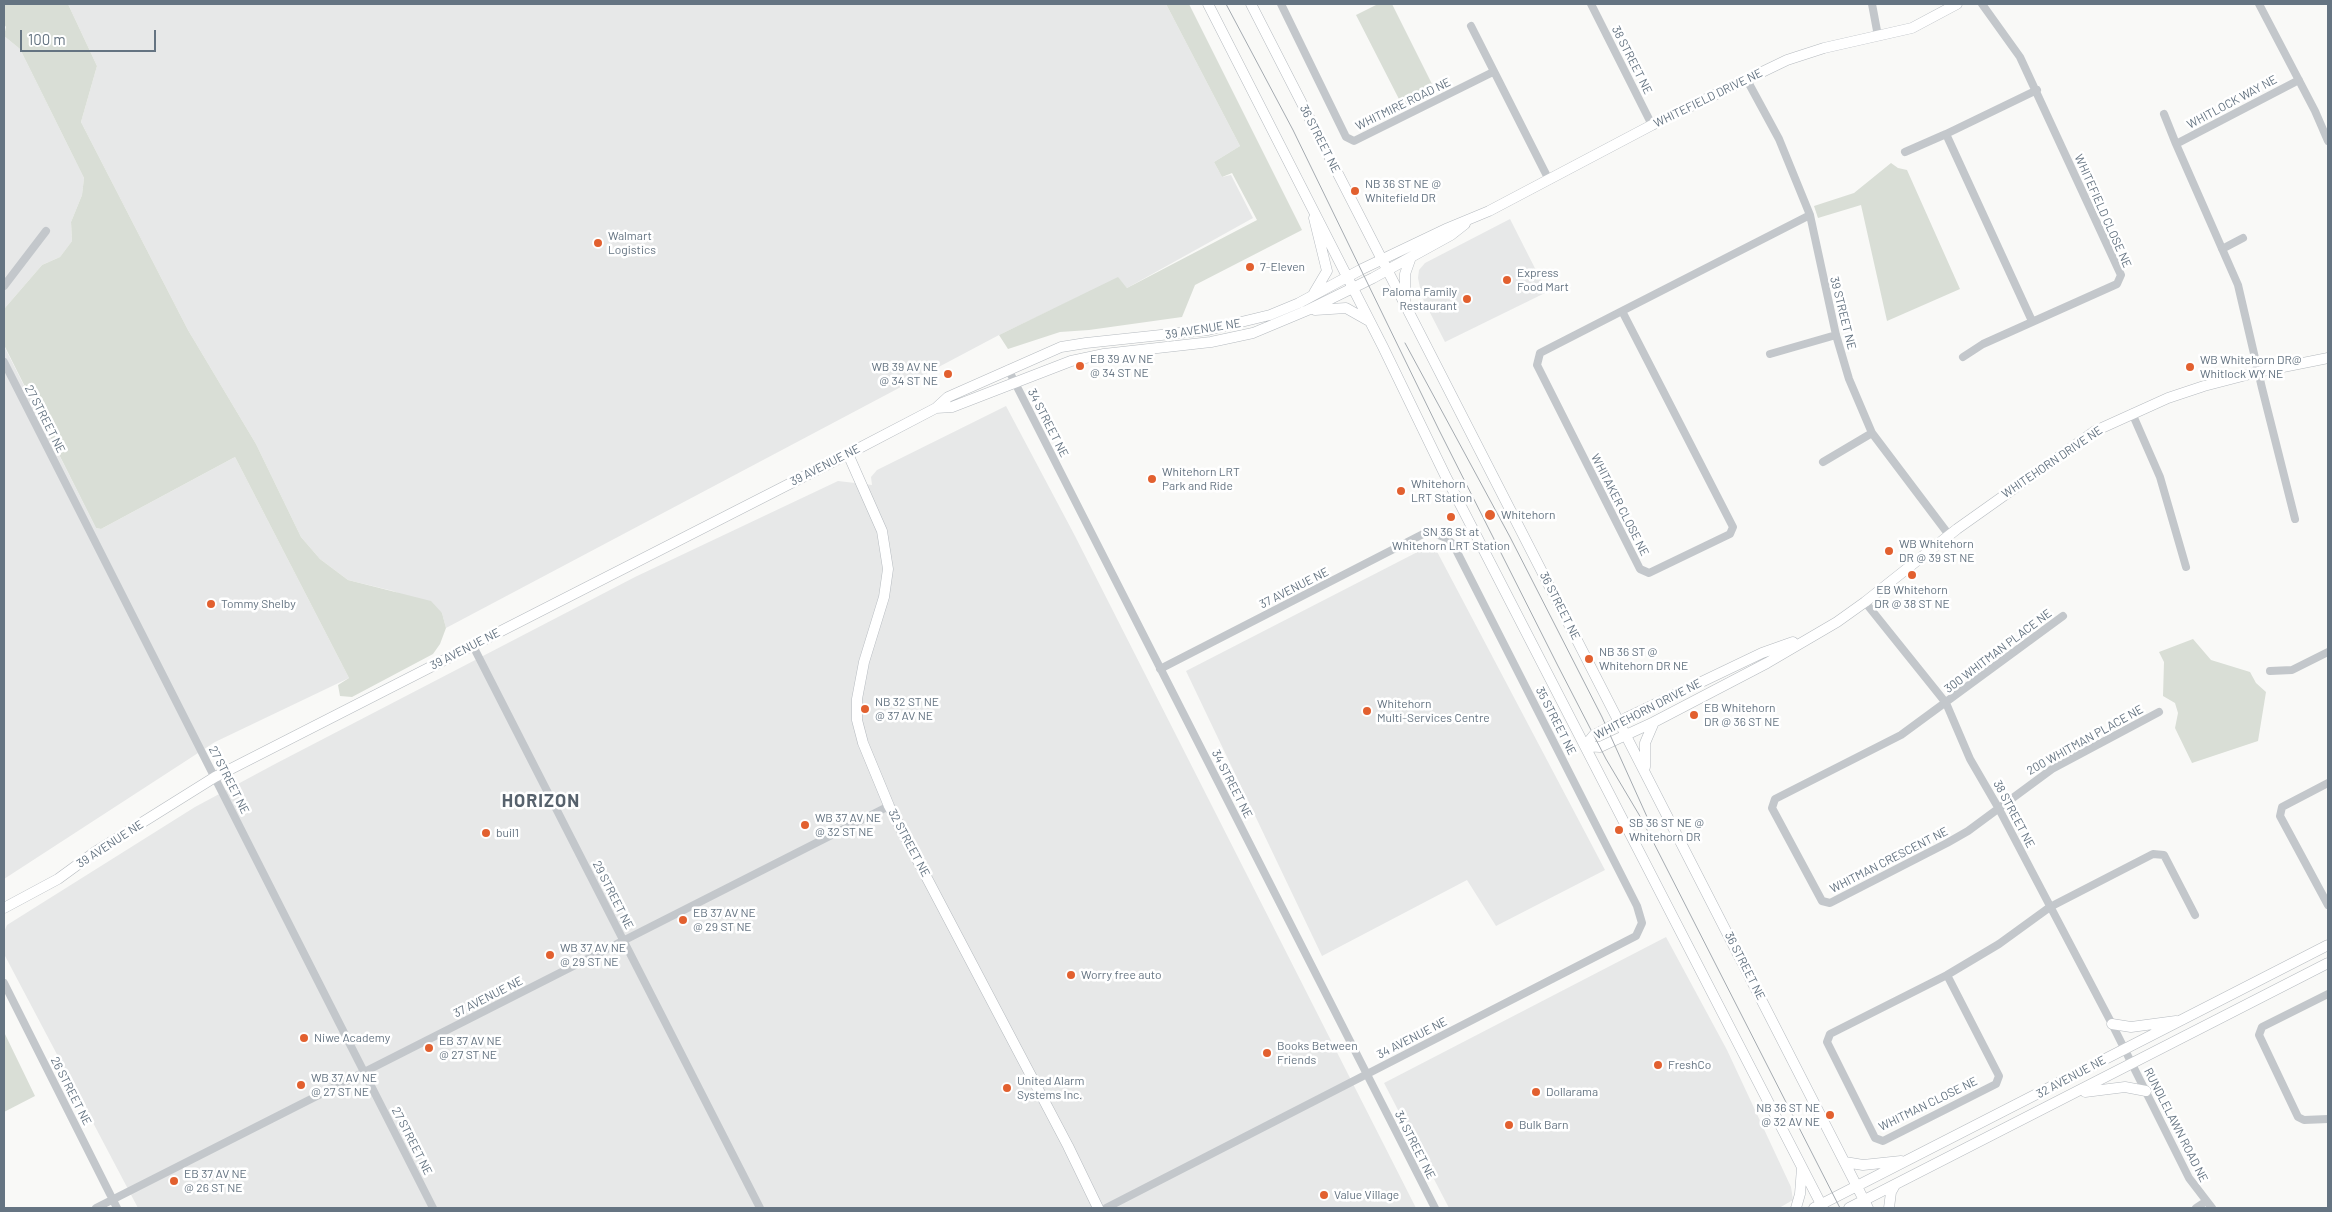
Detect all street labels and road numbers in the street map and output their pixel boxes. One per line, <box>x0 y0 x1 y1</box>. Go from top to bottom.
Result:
street label: 38 STREET NE <box>1609 23 1655 97</box>
street label: WHITEFIELD DRIVE NE <box>1651 65 1765 131</box>
street label: WHITLOCK WAY NE <box>2185 72 2279 132</box>
street label: WHITMIRE ROAD NE <box>1353 75 1453 133</box>
street label: 36 STREET NE <box>1297 102 1343 176</box>
street label: WHITEFIELD CLOSE NE <box>2071 152 2135 270</box>
street label: 39 STREET NE <box>1827 275 1859 351</box>
street label: 39 AVENUE NE <box>1164 316 1242 342</box>
street label: 27 STREET NE <box>22 383 68 455</box>
street label: 34 STREET NE <box>1025 386 1071 460</box>
street label: WHITEHORN DRIVE NE <box>1999 423 2105 501</box>
street label: 39 AVENUE NE <box>788 441 862 489</box>
street label: WHITAKER CLOSE NE <box>1588 452 1652 558</box>
street label: 37 AVENUE NE <box>1257 564 1331 612</box>
street label: 36 STREET NE <box>1537 569 1583 643</box>
street label: 300 WHITMAN PLACE NE <box>1942 606 2054 696</box>
street label: 39 AVENUE NE <box>428 625 502 673</box>
street label: WHITEHORN DRIVE NE <box>1592 676 1704 742</box>
street label: 35 STREET NE <box>1533 684 1579 758</box>
street label: 200 WHITMAN PLACE NE <box>2024 702 2146 778</box>
street label: 27 STREET NE <box>206 744 252 816</box>
street label: 34 STREET NE <box>1209 747 1255 821</box>
street label: 38 STREET NE <box>1990 778 2038 850</box>
street label: 32 STREET NE <box>885 807 933 879</box>
street label: 39 AVENUE NE <box>74 817 146 871</box>
street label: WHITMAN CRESCENT NE <box>1828 824 1950 896</box>
street label: 29 STREET NE <box>590 858 636 932</box>
street label: 36 STREET NE <box>1722 929 1768 1003</box>
street label: 37 AVENUE NE <box>451 973 525 1021</box>
street label: 34 AVENUE NE <box>1375 1014 1449 1062</box>
street label: 32 AVENUE NE <box>2034 1053 2108 1101</box>
street label: 26 STREET NE <box>48 1054 94 1128</box>
street label: RUNDLELAWN ROAD NE <box>2141 1065 2211 1185</box>
street label: WHITMAN CLOSE NE <box>1876 1074 1980 1134</box>
street label: 27 STREET NE <box>389 1105 435 1177</box>
street label: 34 STREET NE <box>1392 1108 1438 1182</box>

